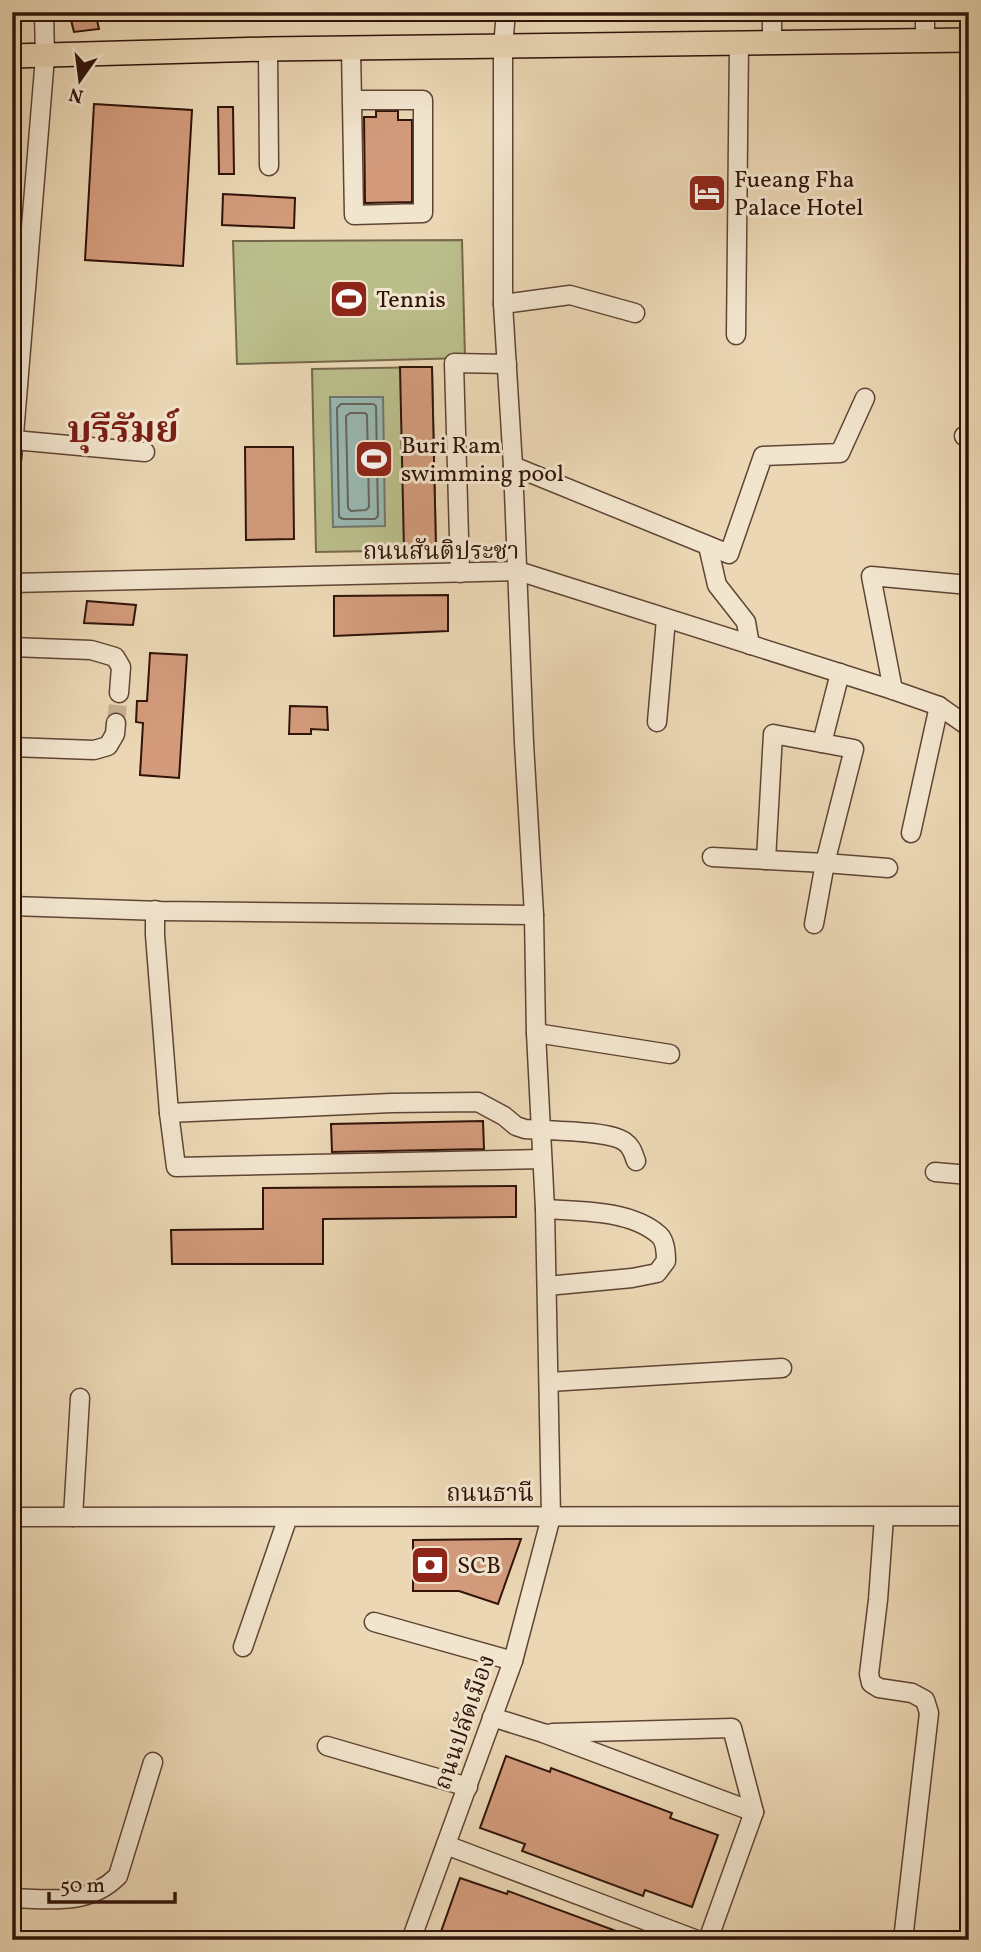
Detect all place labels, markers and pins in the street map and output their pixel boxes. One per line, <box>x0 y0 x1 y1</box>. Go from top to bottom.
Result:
place label: Fueang Fha Palace Hotel <box>734 164 864 226</box>
hotel icon: Fueang Fha Palace Hotel <box>686 172 728 214</box>
sports icon: Tennis <box>328 278 370 320</box>
place label: Tennis <box>376 284 446 318</box>
place label: Buri Ram swimming pool <box>401 430 564 492</box>
sports icon: Buri Ram swimming pool <box>353 438 395 480</box>
bank icon: SCB <box>409 1544 451 1586</box>
place label: SCB <box>457 1550 501 1584</box>

